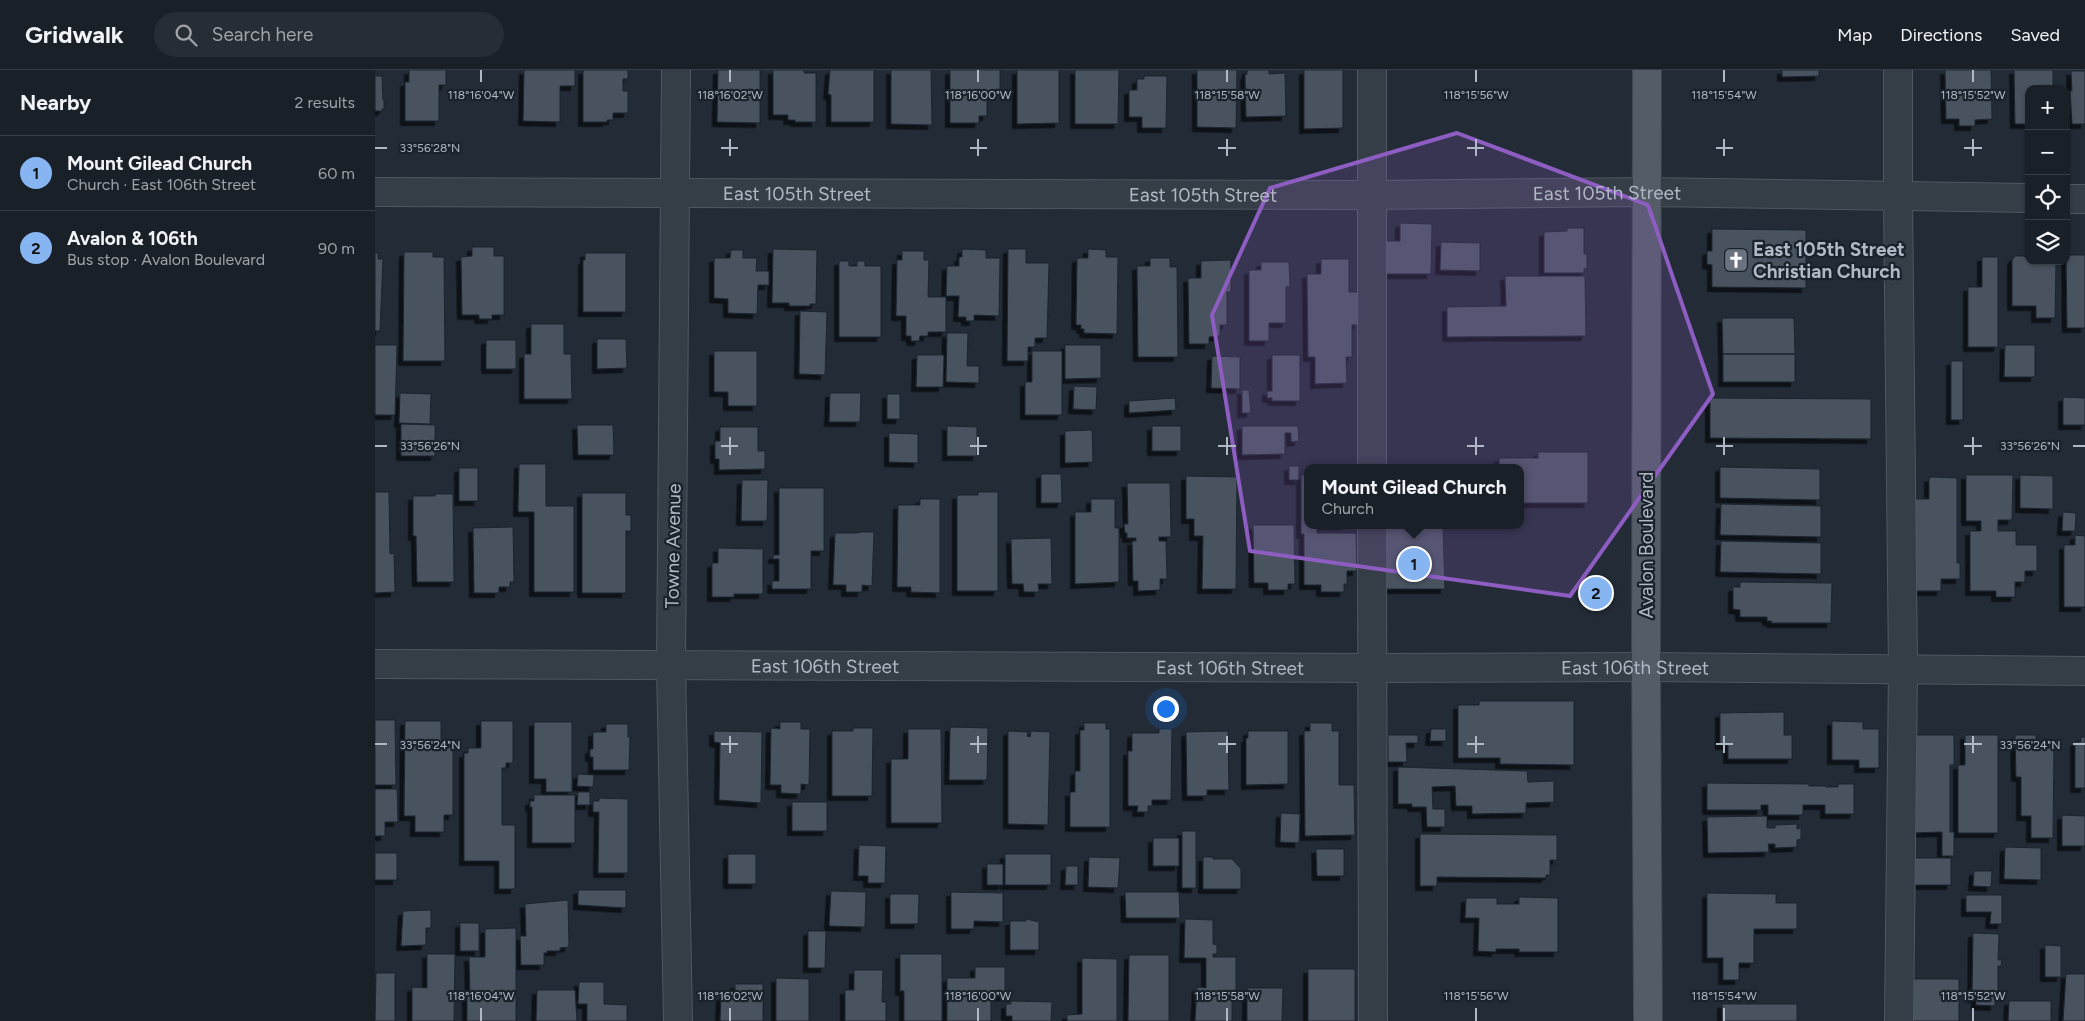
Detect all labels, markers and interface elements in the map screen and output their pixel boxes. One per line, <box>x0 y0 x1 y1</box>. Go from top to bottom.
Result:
search box <box>154 12 504 57</box>
text: Gridwalk <box>25 20 124 49</box>
icon: search <box>172 21 200 49</box>
text: Search here <box>212 23 313 46</box>
text: Map <box>1837 24 1872 46</box>
text: Directions <box>1900 24 1982 46</box>
text: Saved <box>2010 24 2060 46</box>
map controls <box>2025 85 2070 265</box>
button: + <box>2025 85 2070 130</box>
text: 118°16'04"W <box>448 88 515 102</box>
text: 118°16'02"W <box>697 88 763 102</box>
text: 118°16'00"W <box>945 88 1012 102</box>
text: 118°15'58"W <box>1194 88 1260 102</box>
text: 118°15'56"W <box>1443 88 1509 102</box>
text: 118°15'54"W <box>1691 88 1757 102</box>
text: 118°15'52"W <box>1941 88 2006 102</box>
text: Nearby <box>20 90 91 115</box>
text: 2 results <box>295 93 355 112</box>
button: − <box>2025 130 2070 175</box>
text: 33°56'28"N <box>400 141 460 155</box>
text: Mount Gilead Church <box>67 152 252 175</box>
text: 1 <box>33 164 39 183</box>
text: 60 m <box>318 164 355 183</box>
text: Church · East 106th Street <box>67 175 256 194</box>
button: locate <box>2025 175 2070 220</box>
street label: East 105th Street <box>1533 180 1681 205</box>
street label: East 105th Street <box>723 182 871 205</box>
street label: East 105th Street <box>1129 183 1277 206</box>
button: layers <box>2025 220 2070 265</box>
text: Avalon & 106th <box>67 227 198 250</box>
place label: East 105th Street Christian Church <box>1753 238 1905 283</box>
text: 2 <box>31 239 41 258</box>
text: 90 m <box>318 239 355 258</box>
church icon: East 105th Street Christian Church <box>1723 247 1749 273</box>
text: Bus stop · Avalon Boulevard <box>67 250 265 269</box>
text: 33°56'26"N <box>400 439 460 453</box>
text: 33°56'26"N <box>2000 439 2060 453</box>
popup <box>1304 464 1524 529</box>
street label: Avalon Boulevard <box>1635 472 1658 618</box>
text: Mount Gilead Church <box>1321 476 1507 499</box>
street label: Towne Avenue <box>660 483 686 609</box>
text: Church <box>1321 499 1374 518</box>
pin: 1 <box>1398 545 1430 583</box>
pin: 2 <box>1580 574 1612 612</box>
street label: East 106th Street <box>751 654 899 678</box>
street label: East 106th Street <box>1561 655 1709 679</box>
street label: East 106th Street <box>1156 656 1304 679</box>
your location <box>1153 696 1179 722</box>
text: 33°56'24"N <box>400 738 460 752</box>
text: 33°56'24"N <box>2000 738 2060 752</box>
text: 118°16'04"W <box>448 989 515 1003</box>
text: 118°16'02"W <box>697 989 763 1003</box>
text: 118°16'00"W <box>945 989 1012 1003</box>
text: 118°15'58"W <box>1194 989 1260 1003</box>
text: 118°15'56"W <box>1443 989 1509 1003</box>
text: 118°15'54"W <box>1691 989 1757 1003</box>
text: 118°15'52"W <box>1941 989 2006 1003</box>

